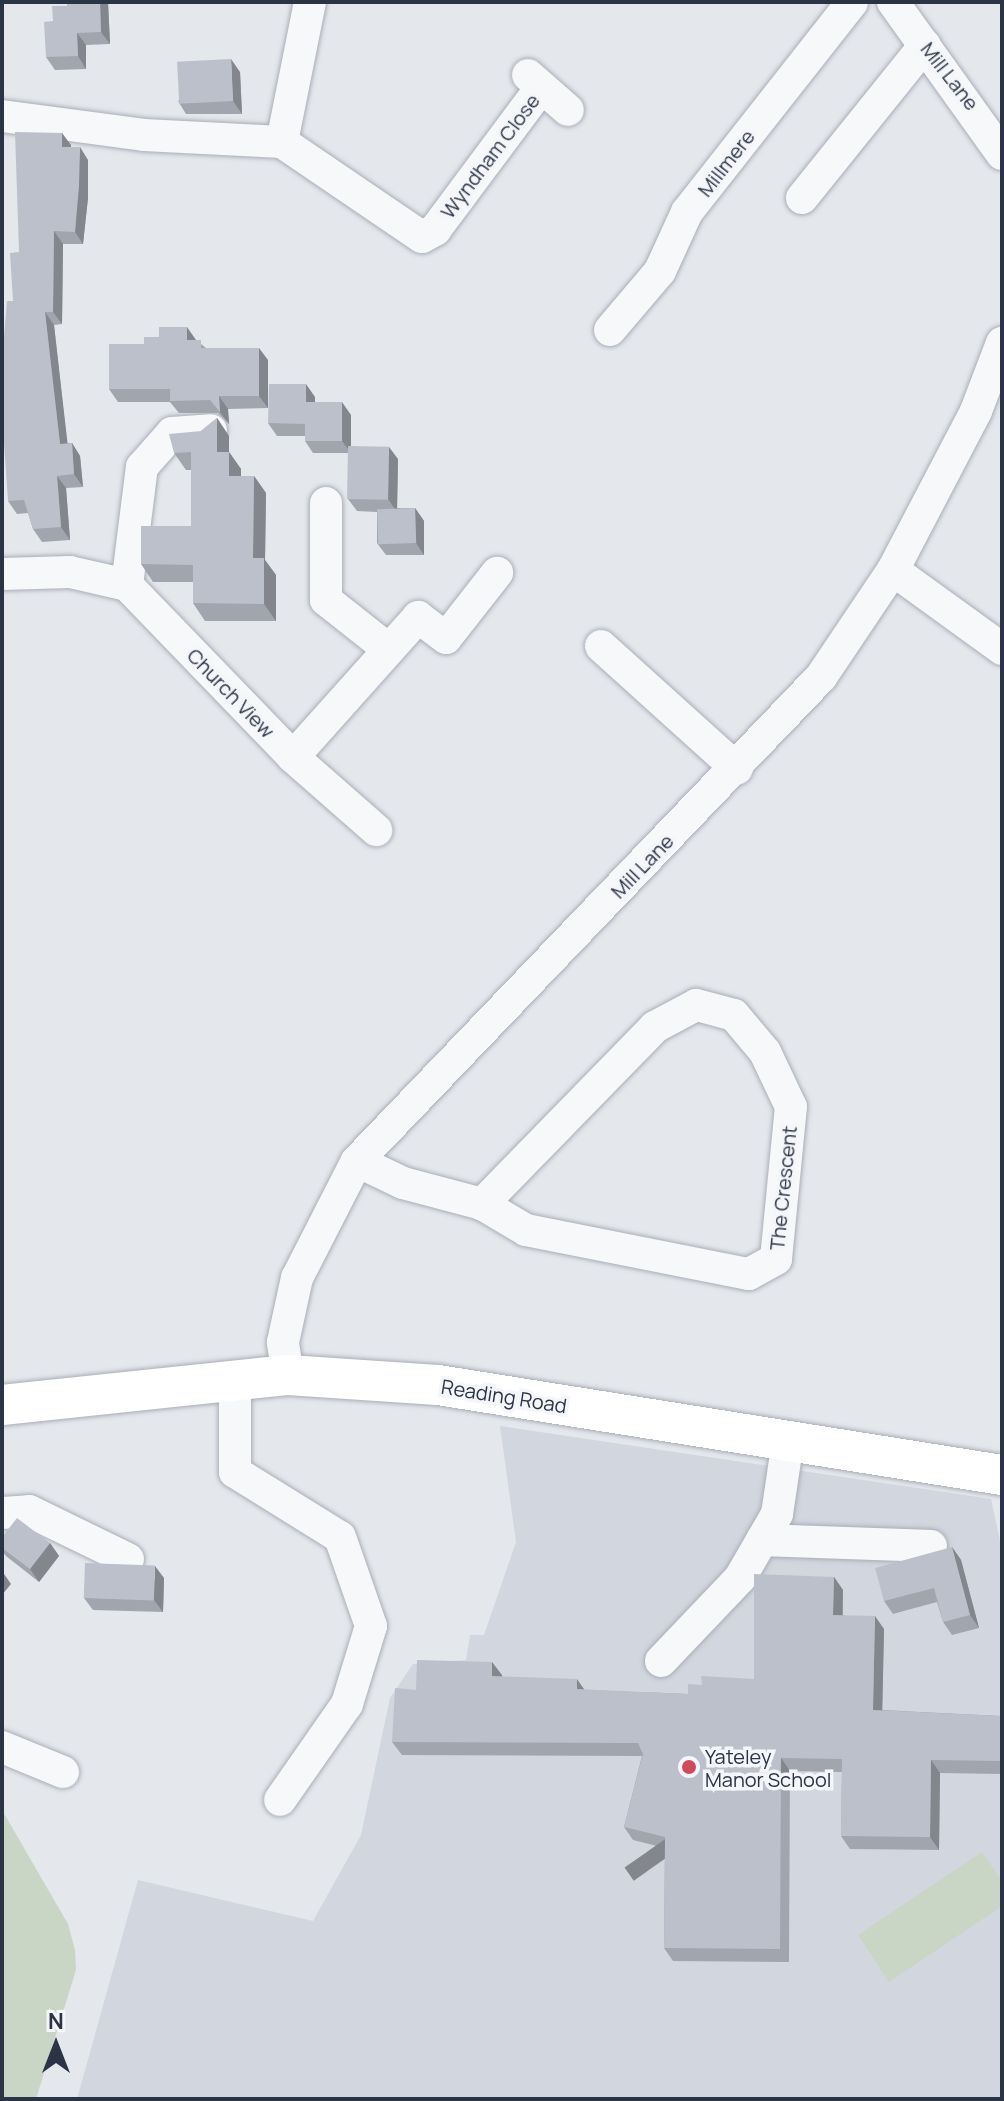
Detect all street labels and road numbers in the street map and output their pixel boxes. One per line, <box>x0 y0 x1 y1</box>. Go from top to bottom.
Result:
street label: Mill Lane <box>916 37 984 115</box>
street label: Wyndham Close <box>435 89 545 223</box>
street label: Millmere <box>693 125 759 201</box>
street label: Church View <box>182 643 280 743</box>
street label: Mill Lane <box>606 829 678 903</box>
street label: The Crescent <box>765 1125 801 1251</box>
street label: Reading Road <box>439 1374 569 1418</box>

